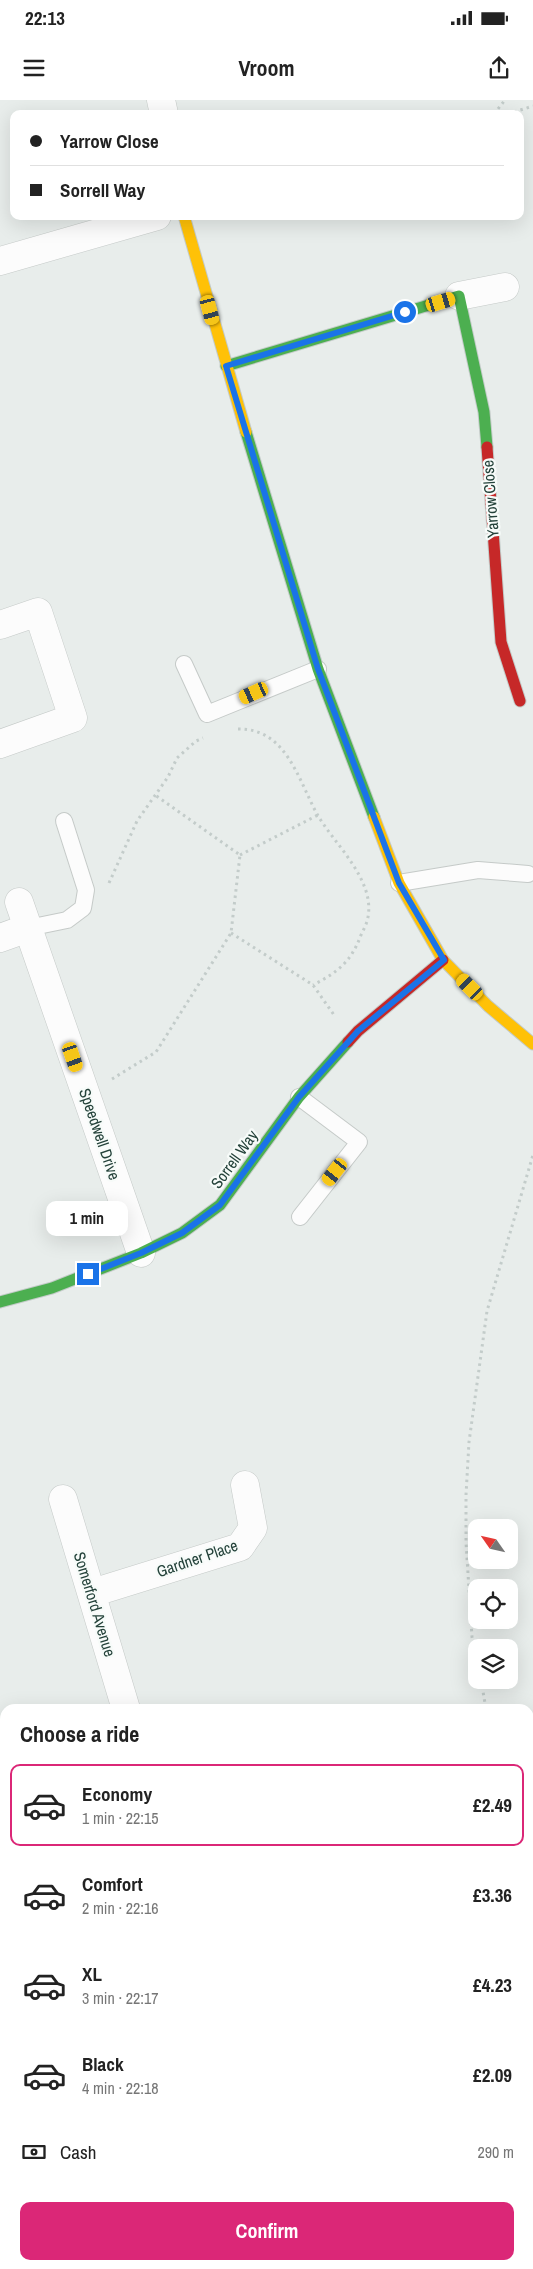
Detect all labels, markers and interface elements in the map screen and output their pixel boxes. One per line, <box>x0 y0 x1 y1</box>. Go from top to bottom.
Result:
text: 22:13 <box>25 5 65 31</box>
text: Vroom <box>238 53 295 83</box>
icon: menu <box>20 54 48 82</box>
icon: share <box>485 54 513 82</box>
text: Yarrow Close <box>60 128 159 154</box>
text: Sorrell Way <box>60 177 145 203</box>
car <box>424 290 457 314</box>
car <box>198 294 221 326</box>
route start <box>394 301 416 323</box>
street label: Yarrow Close <box>476 459 504 539</box>
car <box>237 680 270 706</box>
car <box>454 971 485 1003</box>
car <box>61 1040 84 1074</box>
street label: Speedwell Drive <box>74 1085 126 1183</box>
street label: Sorrell Way <box>205 1125 263 1193</box>
car <box>319 1156 350 1188</box>
callout: 1 min <box>47 1202 129 1236</box>
text: 1 min <box>70 1207 104 1229</box>
route end <box>77 1263 99 1285</box>
north arrow <box>468 1519 518 1569</box>
map controls <box>468 1519 518 1689</box>
street label: Gardner Place <box>153 1534 241 1582</box>
street label: Somerford Avenue <box>69 1549 121 1659</box>
button: locate <box>468 1579 518 1629</box>
button: layers <box>468 1639 518 1689</box>
text: Choose a ride <box>20 1719 139 1749</box>
text: Economy <box>82 1781 152 1807</box>
icon: car <box>22 1783 67 1828</box>
text: £2.49 <box>473 1792 512 1818</box>
text: 1 min · 22:15 <box>82 1807 159 1829</box>
text: Comfort <box>82 1871 143 1897</box>
icon: car <box>22 1873 67 1918</box>
text: £3.36 <box>473 1882 512 1908</box>
text: 2 min · 22:16 <box>82 1897 159 1919</box>
text: XL <box>82 1961 102 1987</box>
icon: car <box>22 1963 67 2008</box>
text: £4.23 <box>473 1972 512 1998</box>
text: 3 min · 22:17 <box>82 1987 159 2009</box>
text: Black <box>82 2051 124 2077</box>
icon: car <box>22 2053 67 2098</box>
text: £2.09 <box>473 2062 512 2088</box>
text: 4 min · 22:18 <box>82 2077 159 2099</box>
icon: cash <box>20 2138 48 2166</box>
text: Cash <box>60 2139 96 2165</box>
text: 290 m <box>478 2141 514 2163</box>
button: Confirm <box>20 2202 514 2260</box>

